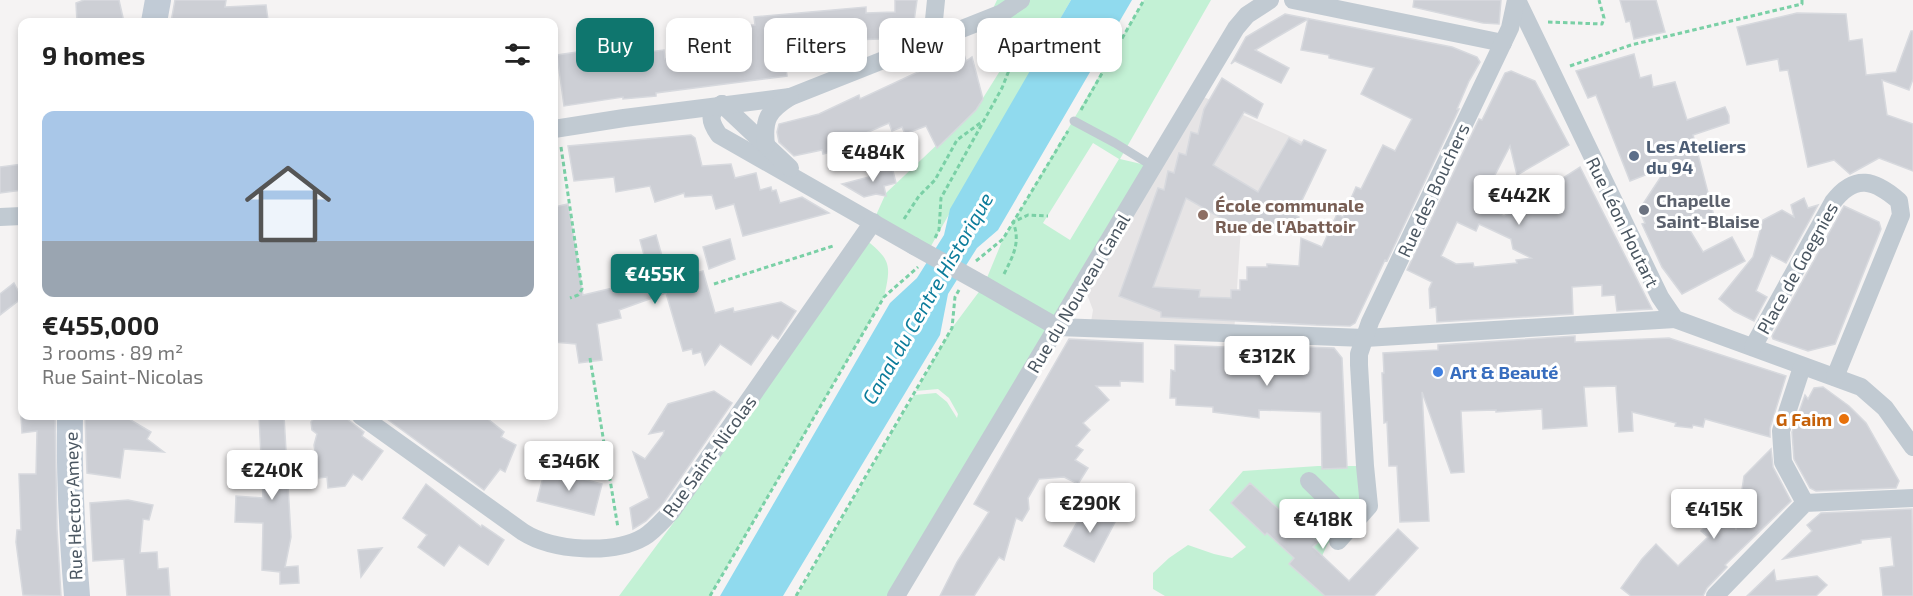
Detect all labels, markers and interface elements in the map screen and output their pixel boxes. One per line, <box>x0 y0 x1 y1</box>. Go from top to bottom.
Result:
chip: Buy <box>576 18 654 72</box>
chip: Rent <box>666 18 752 72</box>
chip: Filters <box>764 18 867 72</box>
chip: New <box>879 18 965 72</box>
chip: Apartment <box>977 18 1122 72</box>
icon: filters <box>501 38 534 71</box>
text: 9 homes <box>42 39 145 70</box>
street label: Rue des Bouchers <box>1392 120 1474 260</box>
pin: €484K <box>831 132 915 183</box>
place label: Les Ateliers du 94 <box>1646 135 1746 178</box>
text: €484K <box>841 139 905 163</box>
marker: Les Ateliers du 94 <box>1627 149 1641 163</box>
icon: home <box>234 150 342 258</box>
street label: Rue Léon Houtart <box>1582 153 1664 291</box>
pin: €442K <box>1477 175 1561 226</box>
text: €442K <box>1488 182 1550 206</box>
water label: Canal du Centre Historique <box>857 188 998 408</box>
place label: Chapelle Saint-Blaise <box>1656 189 1760 232</box>
place label: École communale Rue de l'Abattoir <box>1215 194 1364 237</box>
street label: Place de Goegnies <box>1752 198 1842 338</box>
marker: Chapelle Saint-Blaise <box>1637 203 1651 217</box>
marker: École communale Rue de l'Abattoir <box>1196 208 1210 222</box>
street label: Rue du Nouveau Canal <box>1022 209 1135 377</box>
pin: €455K <box>613 254 697 305</box>
text: €455K <box>625 261 685 285</box>
text: €455,000 <box>42 309 159 340</box>
pin: €312K <box>1225 336 1309 387</box>
text: 3 rooms · 89 m² <box>42 340 183 364</box>
text: €312K <box>1238 343 1296 367</box>
place label: Art & Beauté <box>1450 361 1559 383</box>
text: Rue Saint-Nicolas <box>42 364 203 388</box>
marker: Art & Beauté <box>1431 365 1445 379</box>
street label: Rue Saint-Nicolas <box>657 391 761 521</box>
place label: G Faim <box>1776 408 1832 430</box>
marker: G Faim <box>1837 412 1851 426</box>
street label: Rue Hector Ameye <box>59 431 87 581</box>
pin: €346K <box>527 441 611 492</box>
text: €346K <box>538 448 600 472</box>
pin: €240K <box>230 450 314 501</box>
text: €240K <box>241 457 303 481</box>
pin: €290K <box>1048 483 1132 534</box>
pin: €415K <box>1672 489 1756 540</box>
text: €290K <box>1059 490 1121 514</box>
text: €415K <box>1685 496 1743 520</box>
pin: €418K <box>1281 499 1365 550</box>
text: €418K <box>1293 506 1353 530</box>

